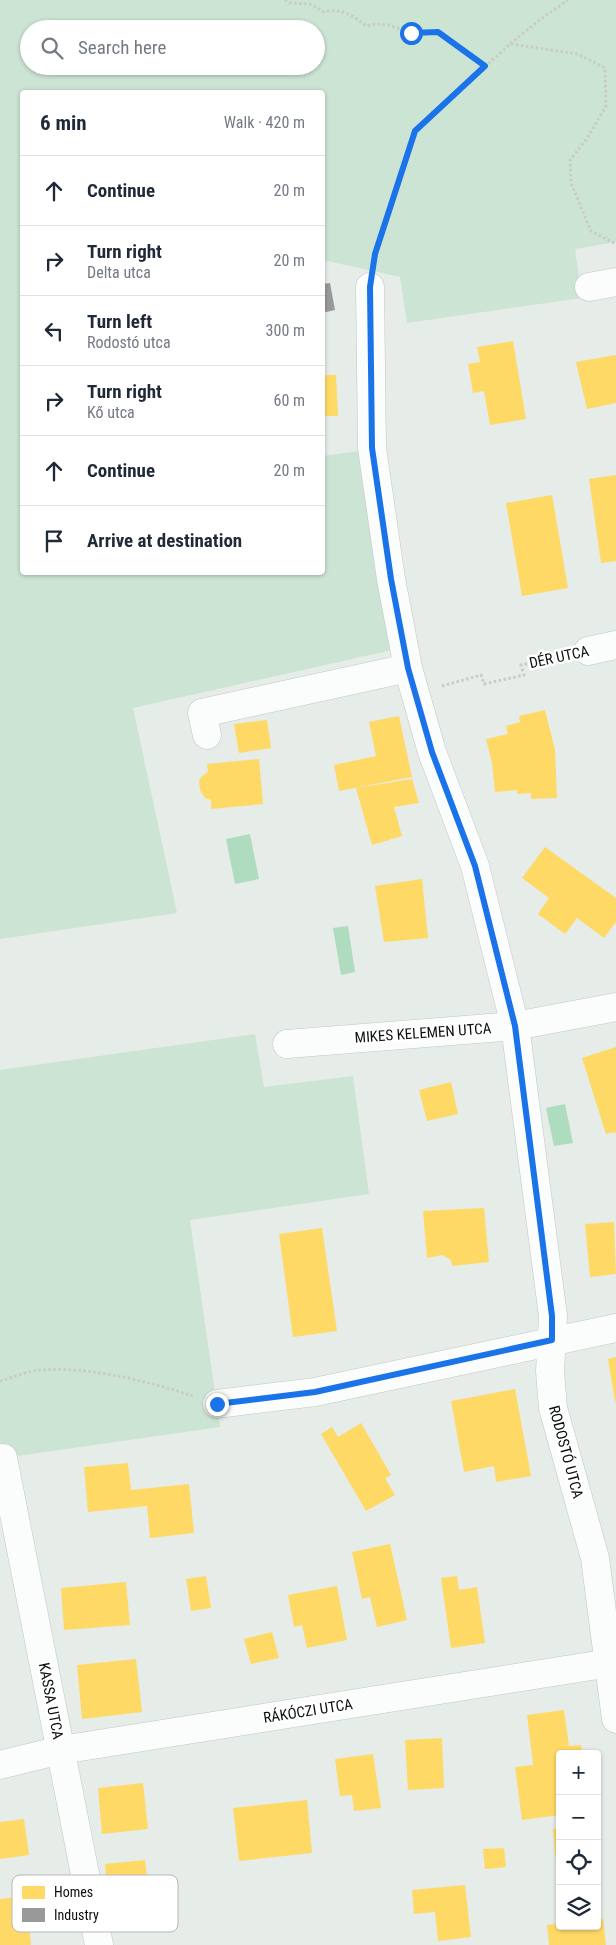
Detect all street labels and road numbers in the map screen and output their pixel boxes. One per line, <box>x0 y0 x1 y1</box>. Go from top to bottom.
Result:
street label: DÉR UTCA <box>527 642 591 672</box>
street label: MIKES KELEMEN UTCA <box>354 1019 492 1047</box>
street label: RODOSTÓ UTCA <box>545 1404 587 1501</box>
street label: KASSA UTCA <box>35 1661 67 1741</box>
street label: RÁKÓCZI UTCA <box>262 1695 354 1727</box>

